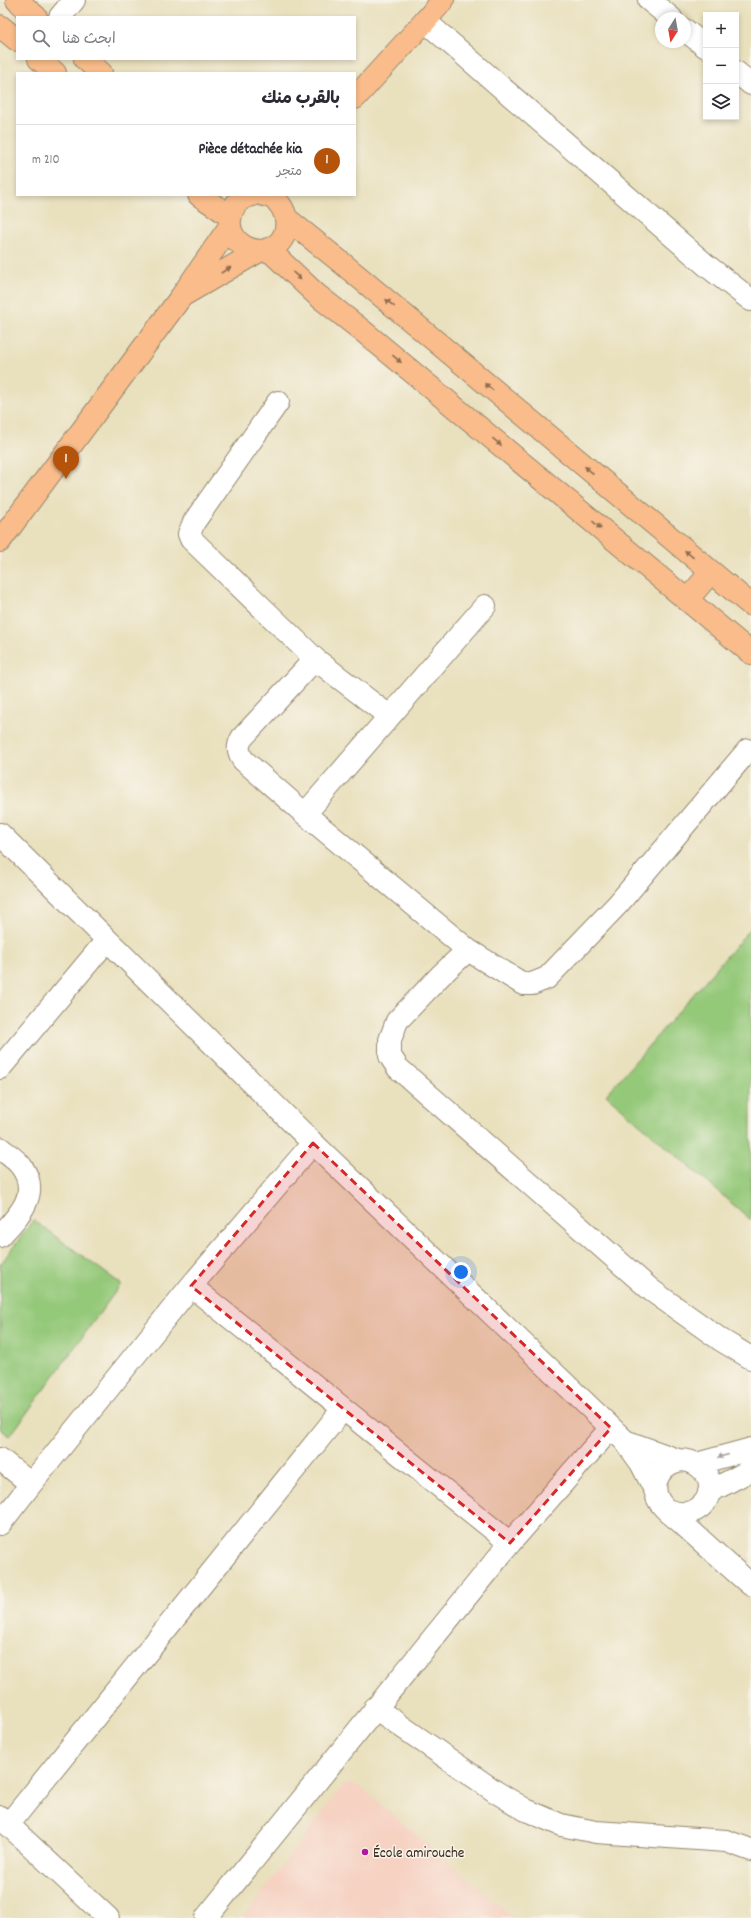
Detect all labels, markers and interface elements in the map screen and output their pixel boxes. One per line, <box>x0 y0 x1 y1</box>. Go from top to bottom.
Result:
north arrow <box>655 12 691 48</box>
map controls <box>703 12 739 120</box>
button: + <box>703 12 739 48</box>
search box <box>16 16 356 60</box>
icon: search <box>30 27 52 49</box>
text: ابحث هنا <box>62 29 116 51</box>
button: − <box>703 48 739 84</box>
button: layers <box>703 84 739 120</box>
text: بالقرب منك <box>262 88 340 112</box>
text: Pièce détachée kia <box>199 139 302 161</box>
text: 210 m <box>32 151 60 170</box>
text: 1 <box>326 151 328 170</box>
text: متجر <box>277 163 302 182</box>
one-way arrow <box>221 267 232 274</box>
one-way arrow <box>292 271 302 281</box>
one-way arrow <box>384 299 395 308</box>
one-way arrow <box>391 355 402 364</box>
one-way arrow <box>484 382 495 391</box>
one-way arrow <box>491 438 502 447</box>
pin: 1 <box>53 446 79 479</box>
one-way arrow <box>584 466 595 475</box>
one-way arrow <box>591 521 602 530</box>
one-way arrow <box>683 549 694 558</box>
your location <box>451 1262 471 1282</box>
one-way arrow <box>717 1453 729 1459</box>
place label: École amirouche <box>373 1843 465 1865</box>
marker: École amirouche <box>360 1847 370 1857</box>

